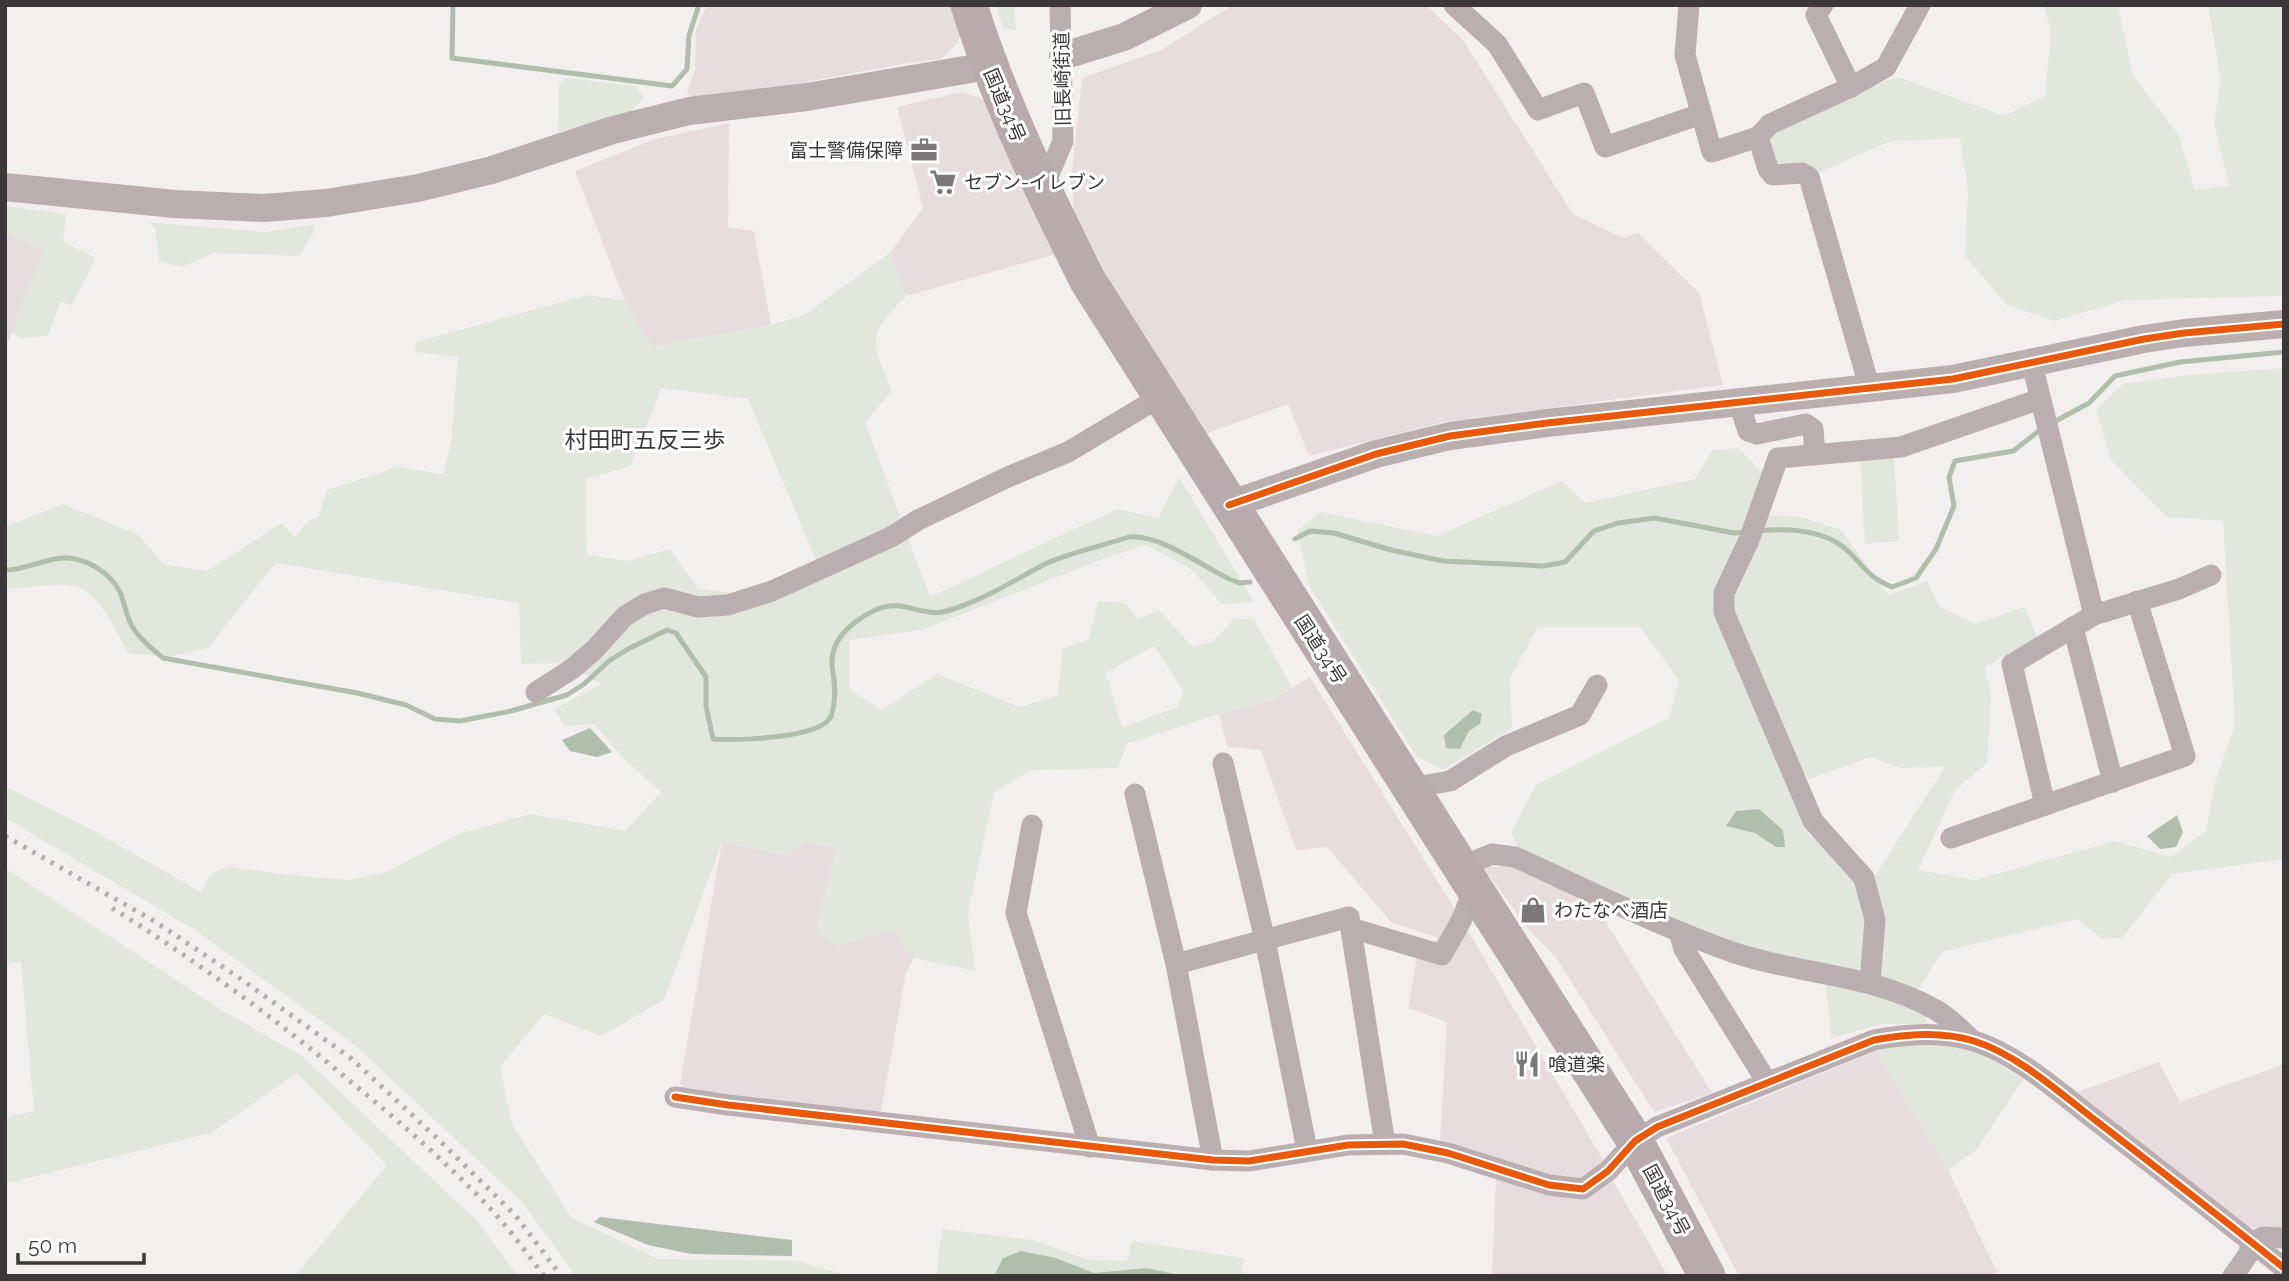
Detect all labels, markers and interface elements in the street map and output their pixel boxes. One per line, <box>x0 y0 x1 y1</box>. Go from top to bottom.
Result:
street label: 旧長崎街道 <box>1050 31 1074 127</box>
street label: 国道34号 <box>980 65 1030 145</box>
office icon: 富士警備保障 <box>909 135 939 165</box>
place label: 富士警備保障 <box>789 139 903 161</box>
supermarket icon: セブン-イレブン <box>928 167 958 197</box>
place label: セブン-イレブン <box>964 171 1105 193</box>
district label: 村田町五反三歩 <box>565 426 726 453</box>
street label: 国道34号 <box>1291 610 1351 688</box>
shop icon: わたなべ酒店 <box>1518 895 1548 925</box>
place label: わたなべ酒店 <box>1554 899 1668 921</box>
restaurant icon: 喰道楽 <box>1512 1049 1542 1079</box>
place label: 喰道楽 <box>1548 1053 1605 1075</box>
street label: 国道34号 <box>1639 1161 1695 1239</box>
scale bar <box>18 1222 144 1266</box>
text: 50 m <box>28 1233 77 1258</box>

